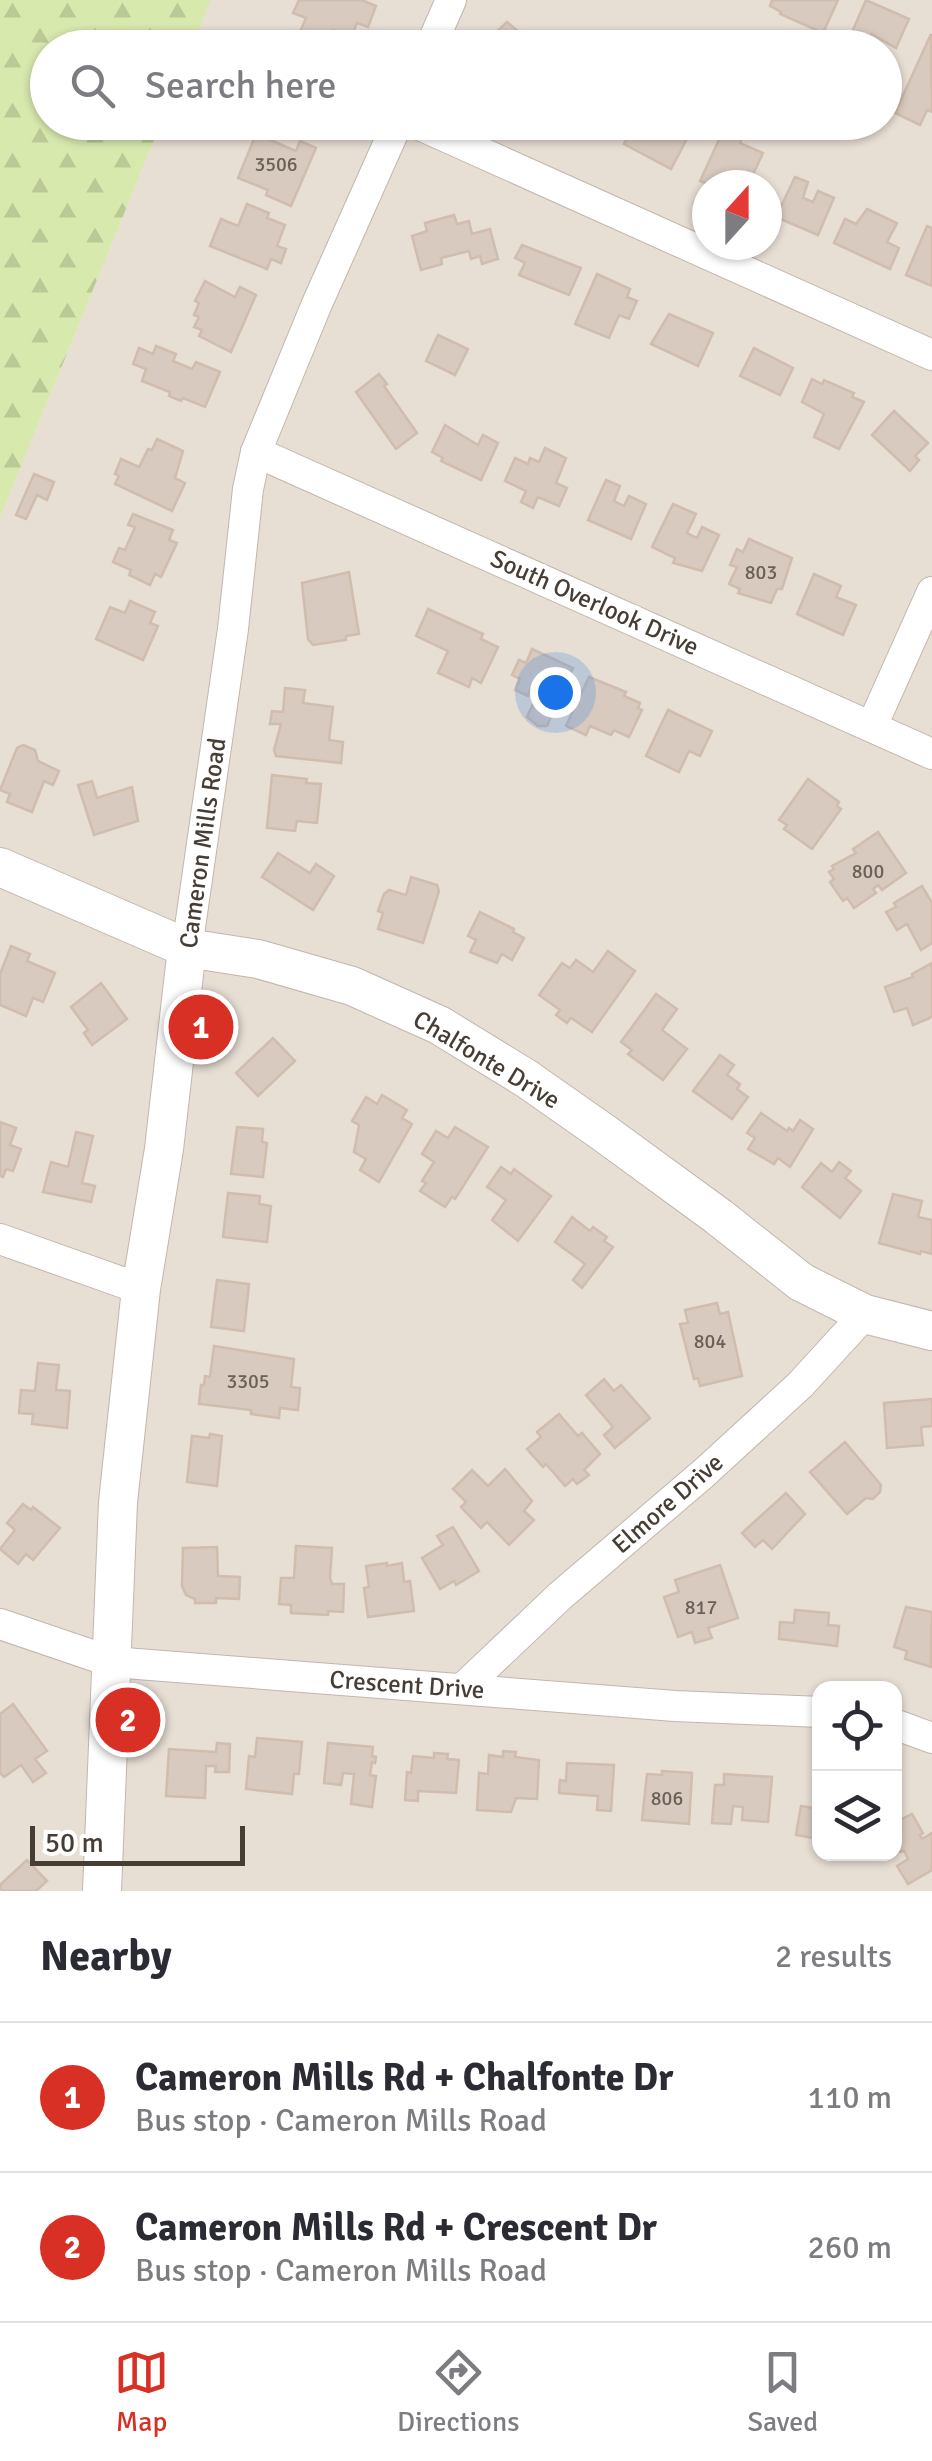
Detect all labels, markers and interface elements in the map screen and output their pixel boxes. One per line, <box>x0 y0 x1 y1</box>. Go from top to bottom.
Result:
search box <box>30 30 902 140</box>
icon: search <box>65 58 120 113</box>
text: Search here <box>145 62 337 109</box>
house number: 3506 <box>254 152 298 177</box>
north arrow <box>692 170 782 260</box>
street label: South Overlook Drive <box>486 543 704 662</box>
house number: 803 <box>745 560 777 585</box>
your location <box>530 667 581 718</box>
street label: Cameron Mills Road <box>172 736 233 950</box>
house number: 800 <box>852 859 884 884</box>
pin: 1 <box>168 990 234 1064</box>
street label: Chalfonte Drive <box>408 1003 566 1115</box>
house number: 804 <box>694 1329 726 1354</box>
house number: 3305 <box>226 1369 270 1394</box>
street label: Elmore Drive <box>605 1447 729 1560</box>
house number: 817 <box>685 1595 717 1620</box>
street label: Crescent Drive <box>328 1664 485 1705</box>
map controls <box>812 1681 902 1861</box>
button: locate <box>812 1681 902 1771</box>
pin: 2 <box>96 1682 160 1758</box>
button: layers <box>812 1771 902 1861</box>
house number: 806 <box>651 1786 683 1811</box>
scale bar <box>30 1821 245 1866</box>
text: 50 m <box>45 1826 104 1860</box>
text: Nearby <box>40 1931 172 1982</box>
text: 2 results <box>775 1937 892 1976</box>
text: Cameron Mills Rd + Chalfonte Dr <box>135 2054 673 2101</box>
text: 1 <box>64 2078 81 2117</box>
text: 110 m <box>808 2078 892 2117</box>
text: Bus stop · Cameron Mills Road <box>135 2101 547 2140</box>
text: Cameron Mills Rd + Crescent Dr <box>135 2204 657 2251</box>
text: 2 <box>64 2228 81 2267</box>
text: 260 m <box>808 2228 892 2267</box>
text: Bus stop · Cameron Mills Road <box>135 2251 547 2290</box>
tab: Map <box>114 2345 169 2439</box>
tab: Directions <box>397 2345 519 2439</box>
tab: Saved <box>747 2345 818 2439</box>

